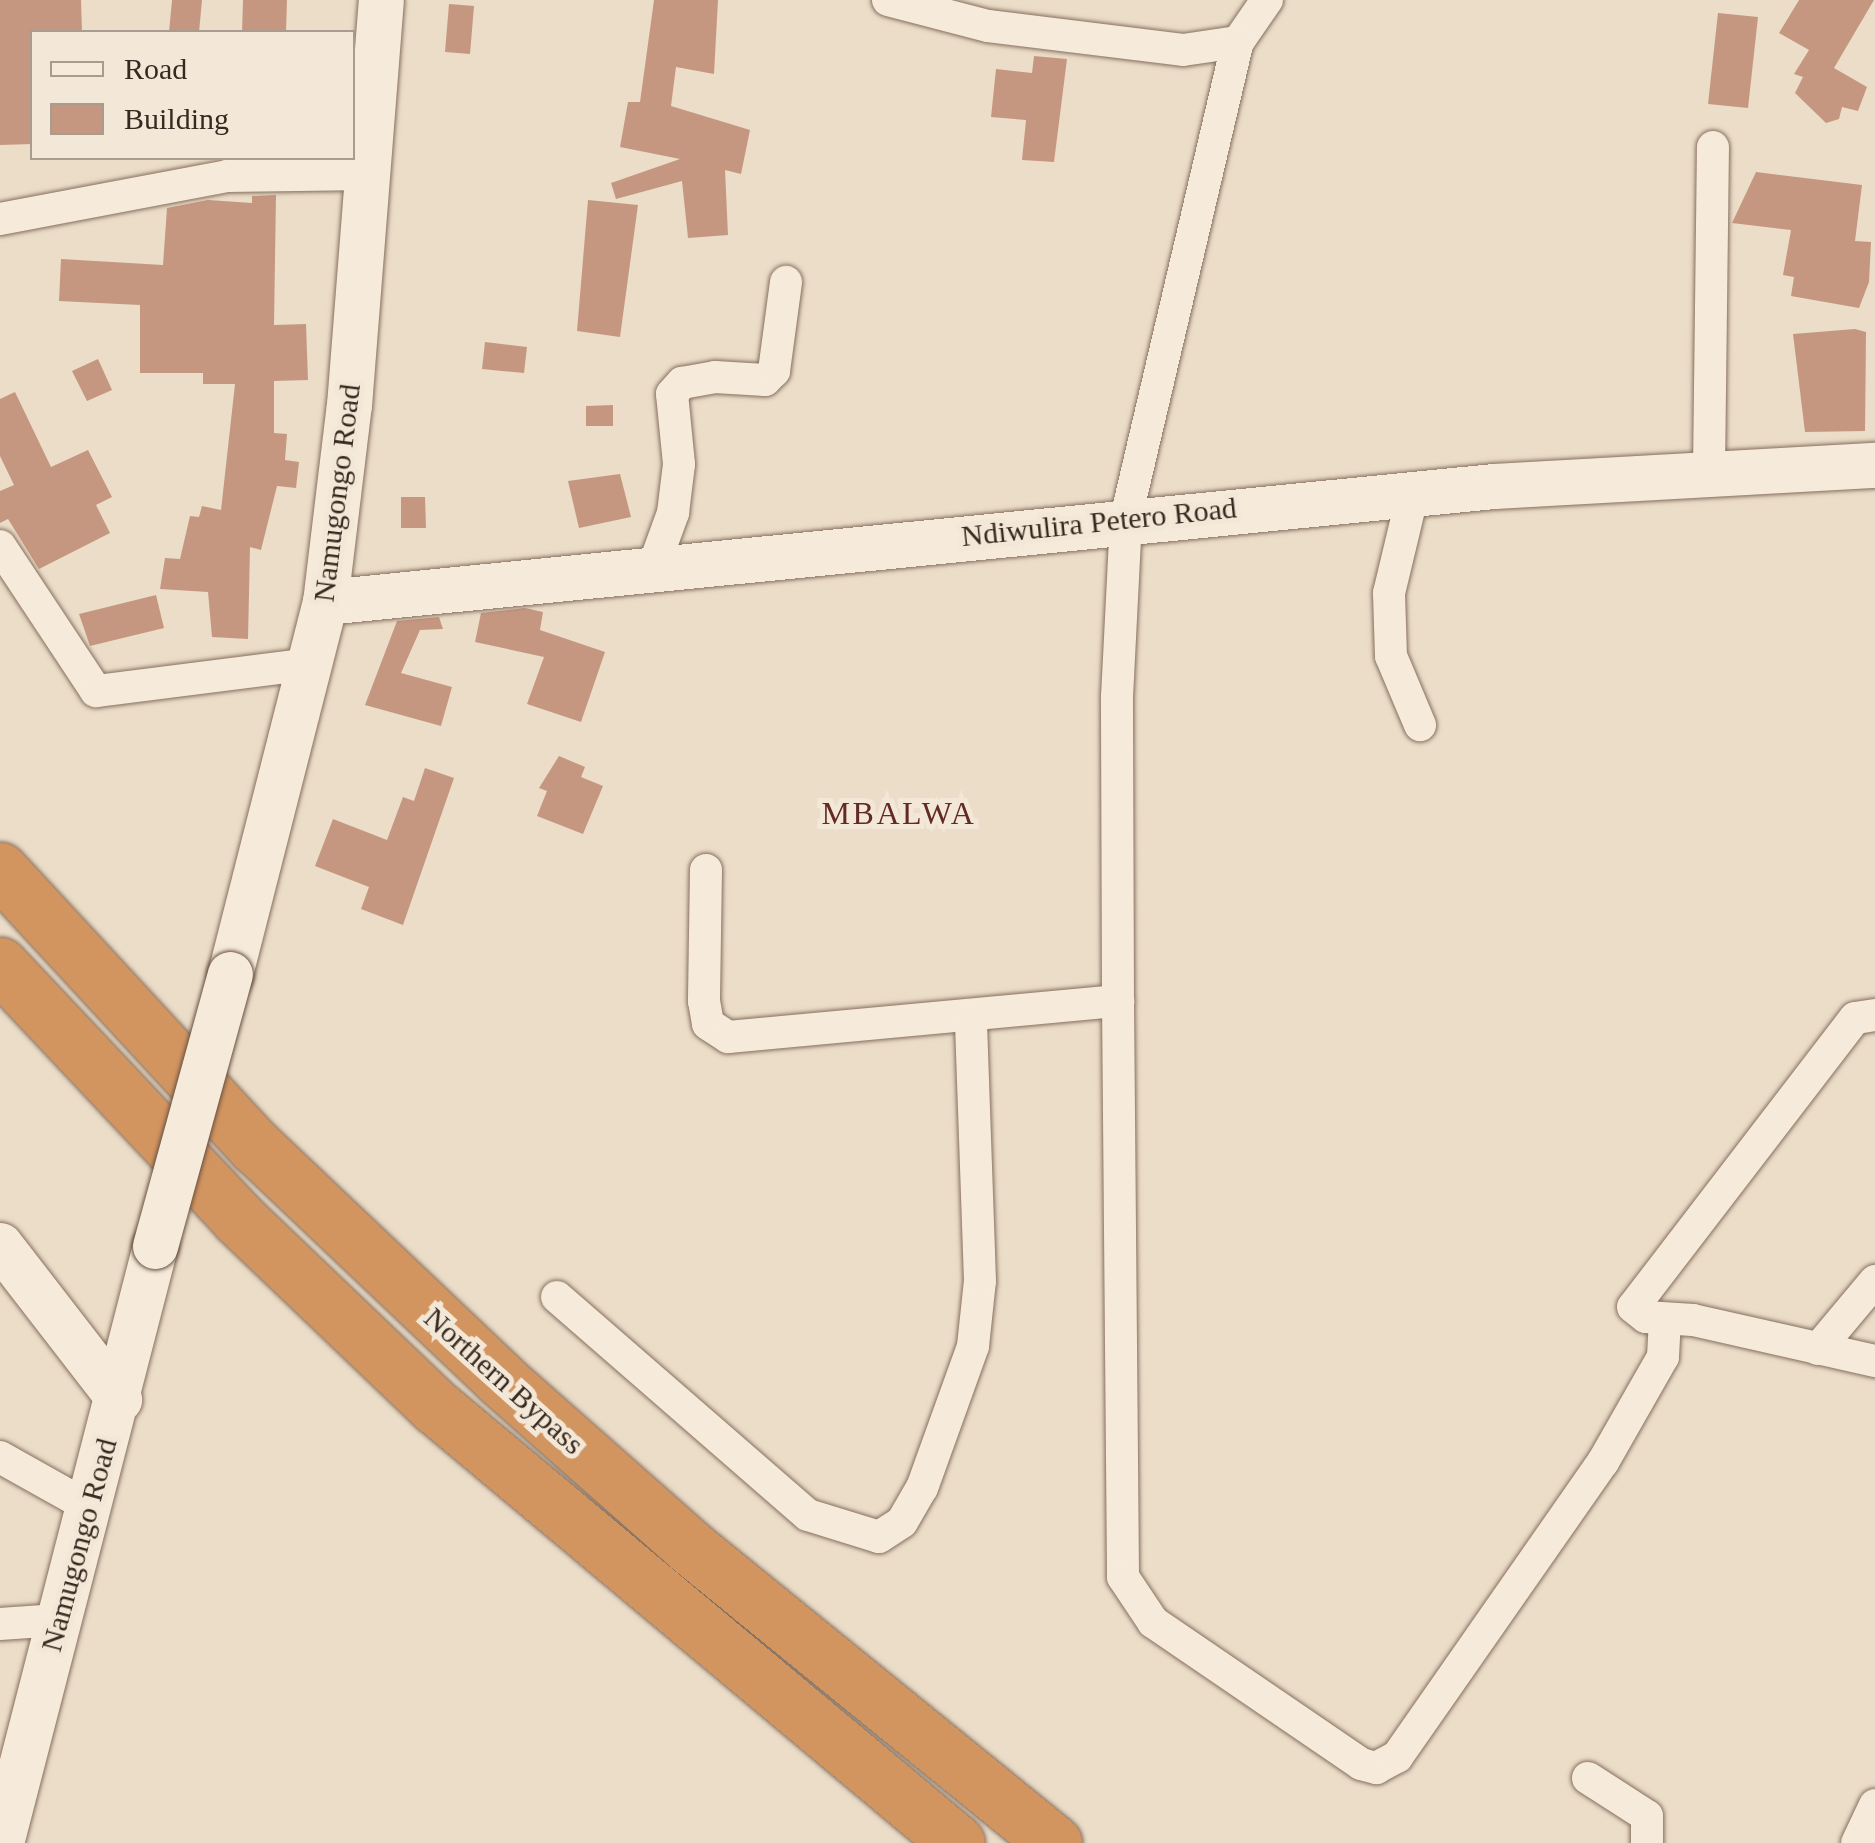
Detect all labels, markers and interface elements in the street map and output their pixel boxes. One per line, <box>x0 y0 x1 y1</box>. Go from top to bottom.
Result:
legend <box>30 30 355 160</box>
text: Road <box>124 52 187 85</box>
text: Building <box>124 102 229 135</box>
street label: Namugongo Road <box>306 382 368 604</box>
street label: Ndiwulira Petero Road <box>960 490 1238 554</box>
district label: MBALWA <box>822 794 976 832</box>
street label: Northern Bypass <box>417 1300 591 1462</box>
street label: Namugongo Road <box>33 1435 125 1655</box>

